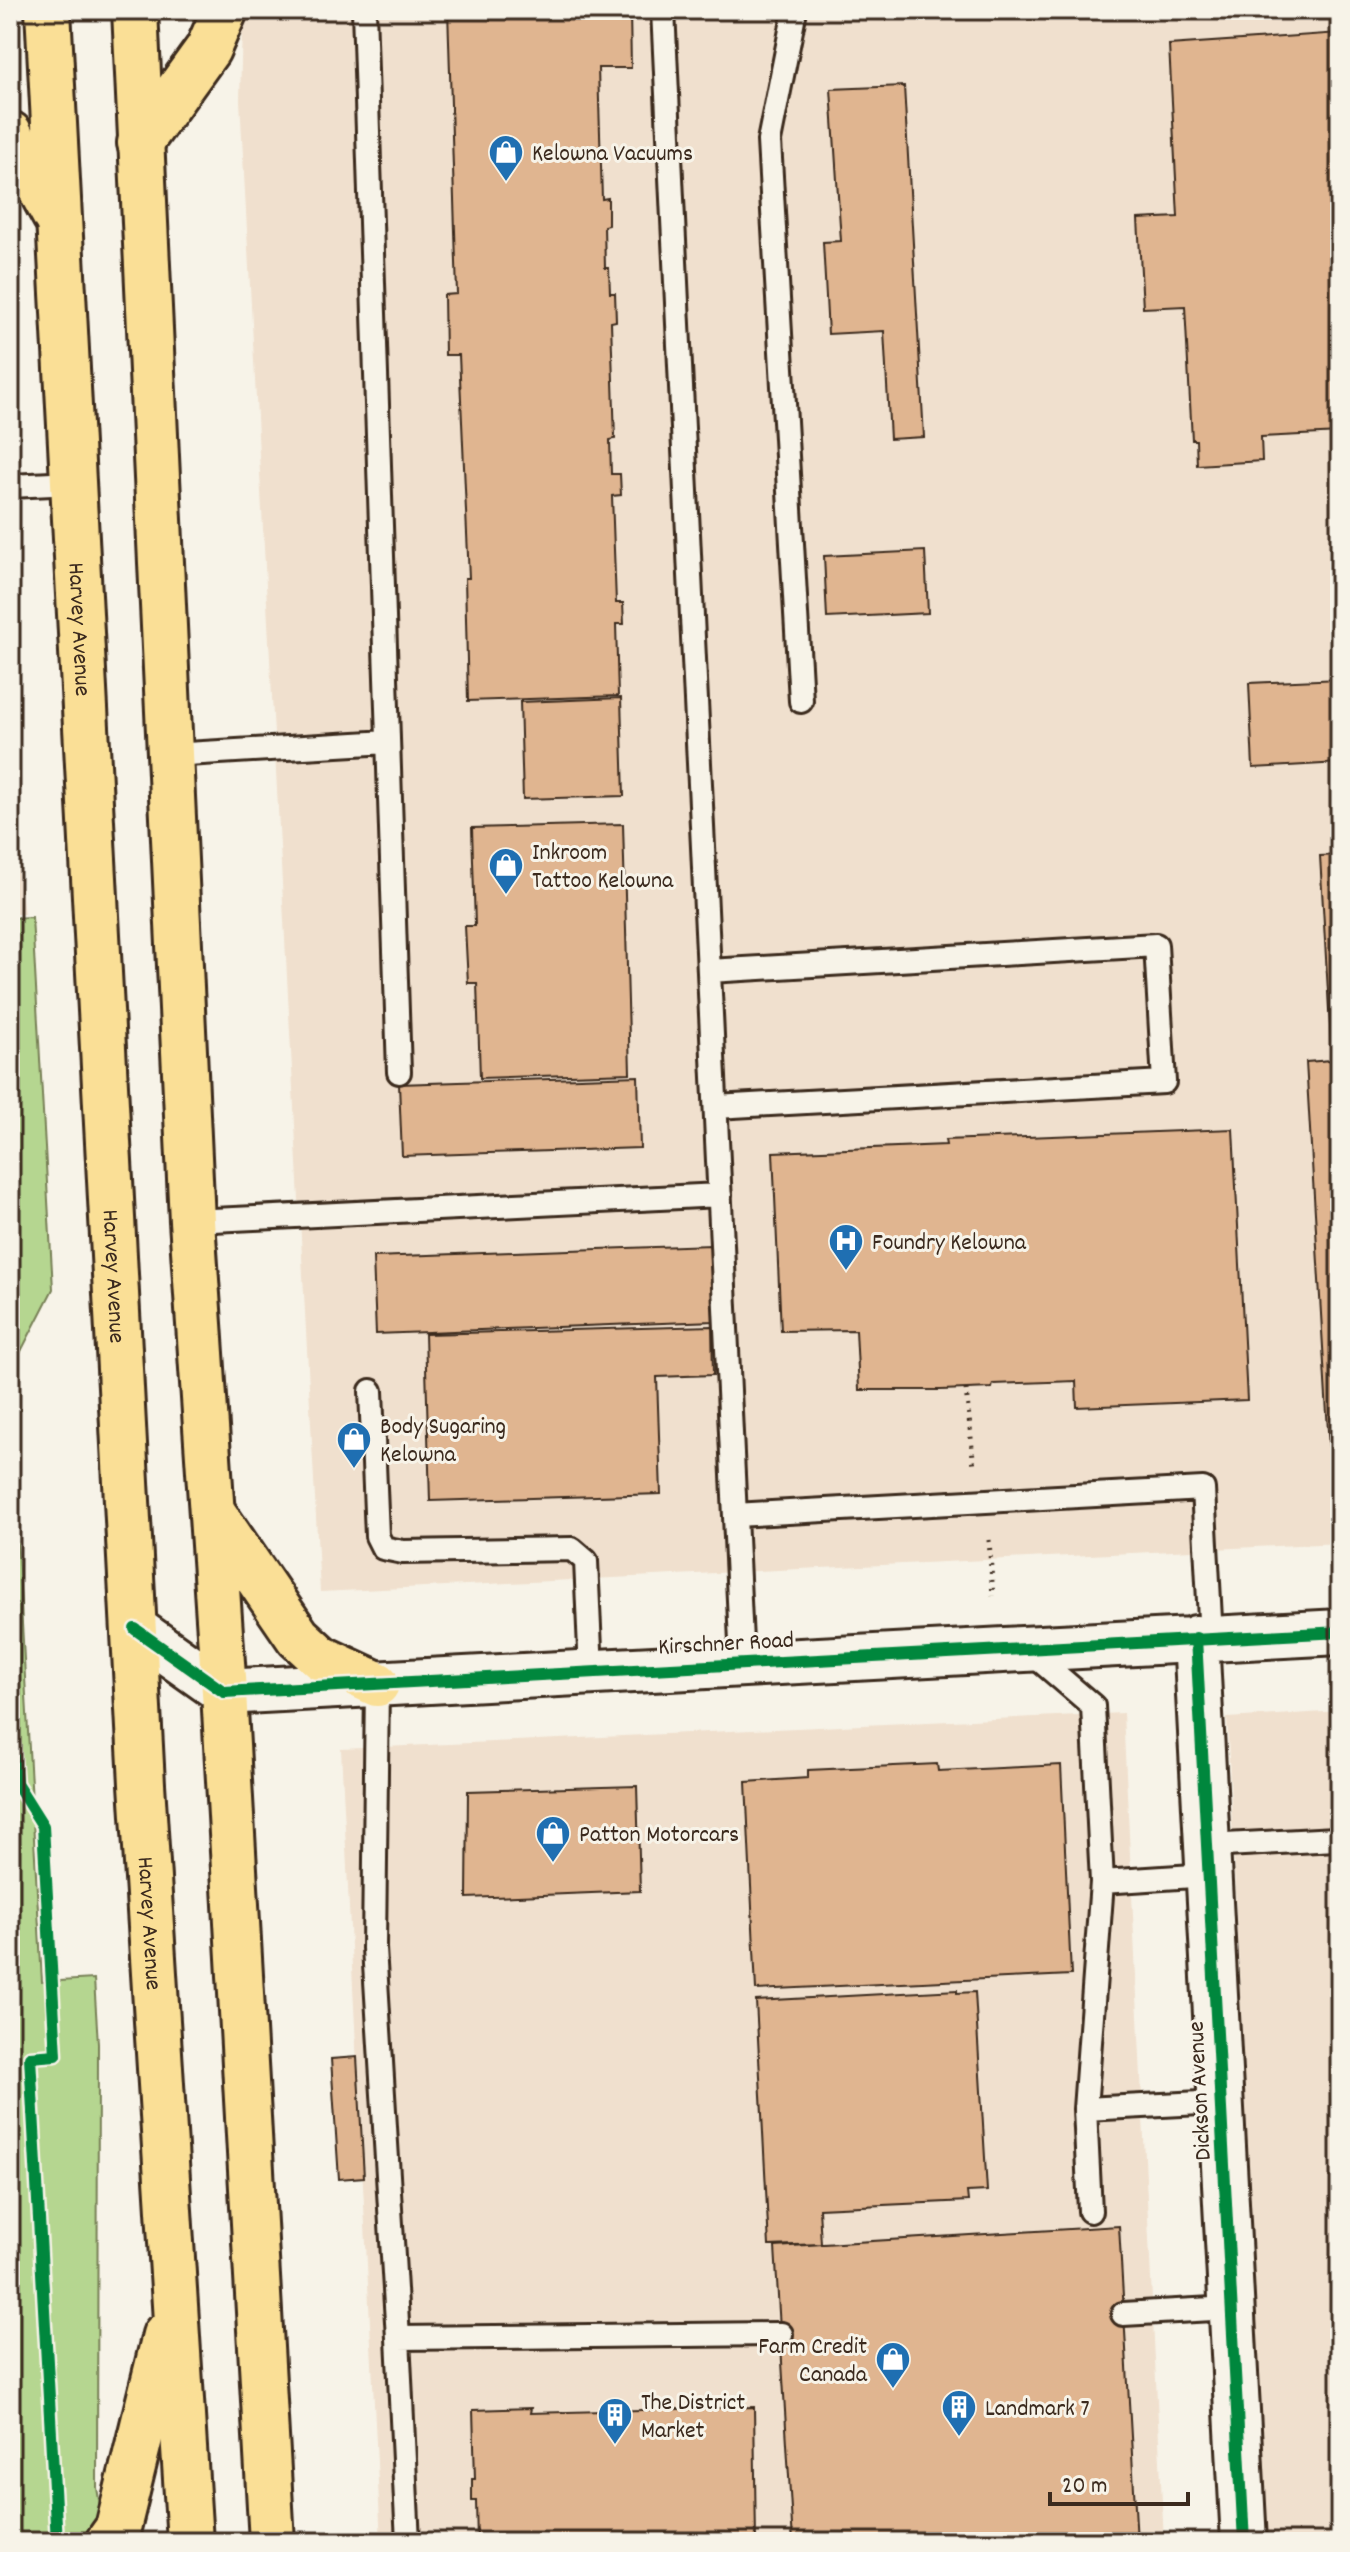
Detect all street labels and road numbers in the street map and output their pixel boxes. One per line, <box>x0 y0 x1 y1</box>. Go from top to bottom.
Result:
street label: Harvey Avenue <box>57 561 98 697</box>
street label: Harvey Avenue <box>92 1209 133 1344</box>
street label: Kirschner Road <box>657 1624 795 1666</box>
street label: Harvey Avenue <box>127 1855 169 1991</box>
street label: Dickson Avenue <box>1180 2020 1222 2161</box>

